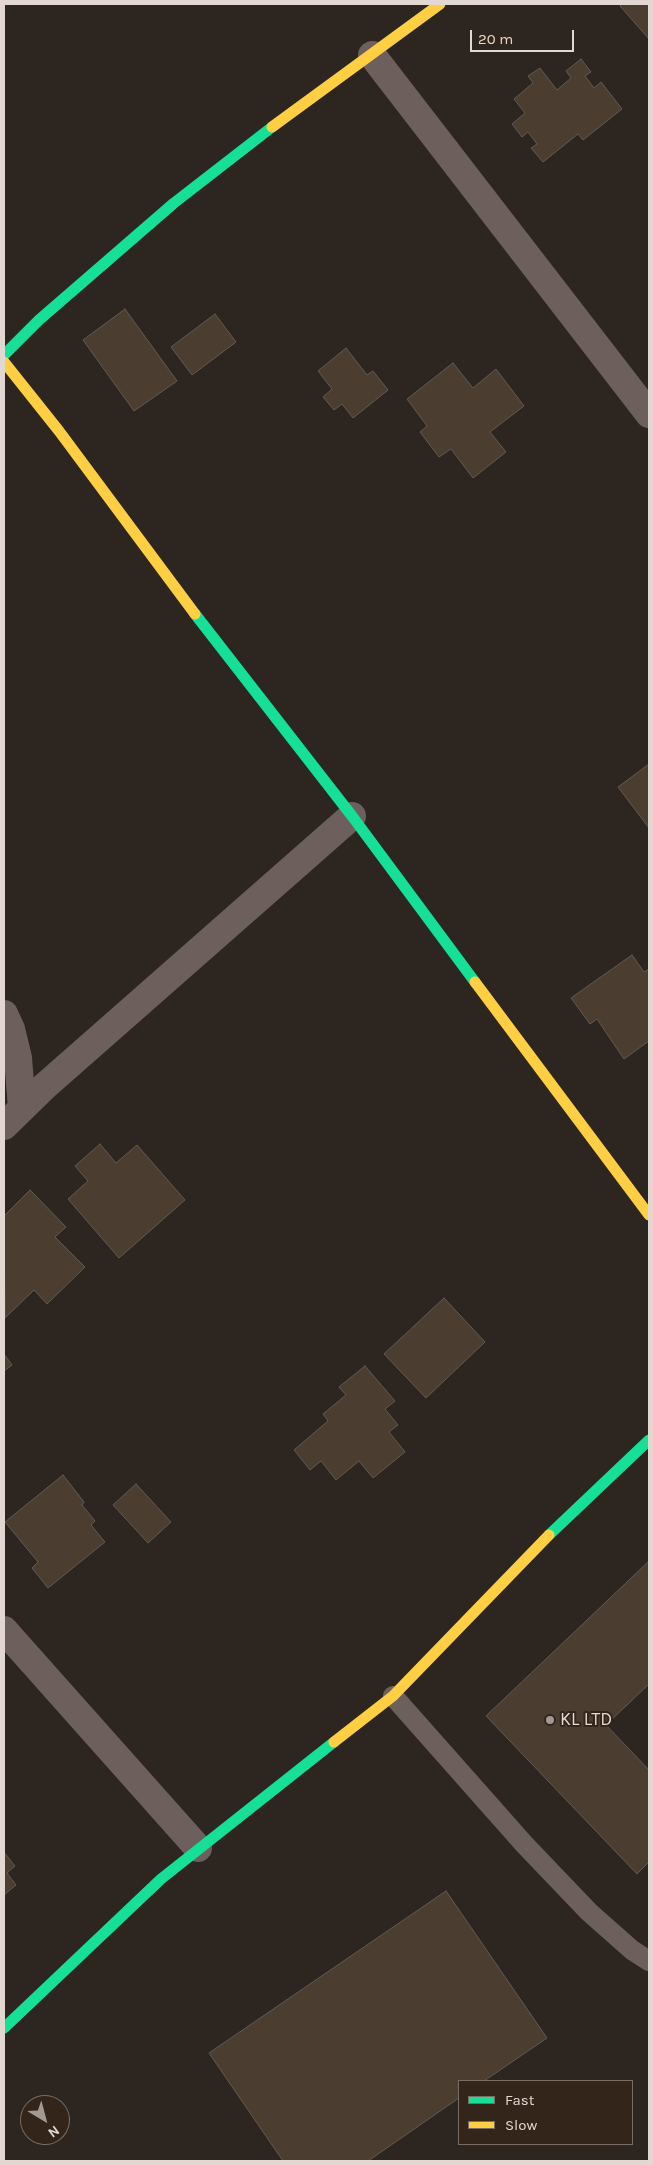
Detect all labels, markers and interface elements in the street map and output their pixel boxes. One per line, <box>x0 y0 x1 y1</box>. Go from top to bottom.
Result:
scale bar <box>473 20 577 52</box>
text: 20 m <box>478 30 513 48</box>
place label: KL LTD <box>560 1709 612 1731</box>
marker: KL LTD <box>544 1714 556 1726</box>
legend <box>458 2080 633 2145</box>
text: Fast <box>505 2091 534 2109</box>
north arrow <box>20 2095 70 2145</box>
text: Slow <box>505 2116 537 2134</box>
text: N <box>45 2122 63 2141</box>

